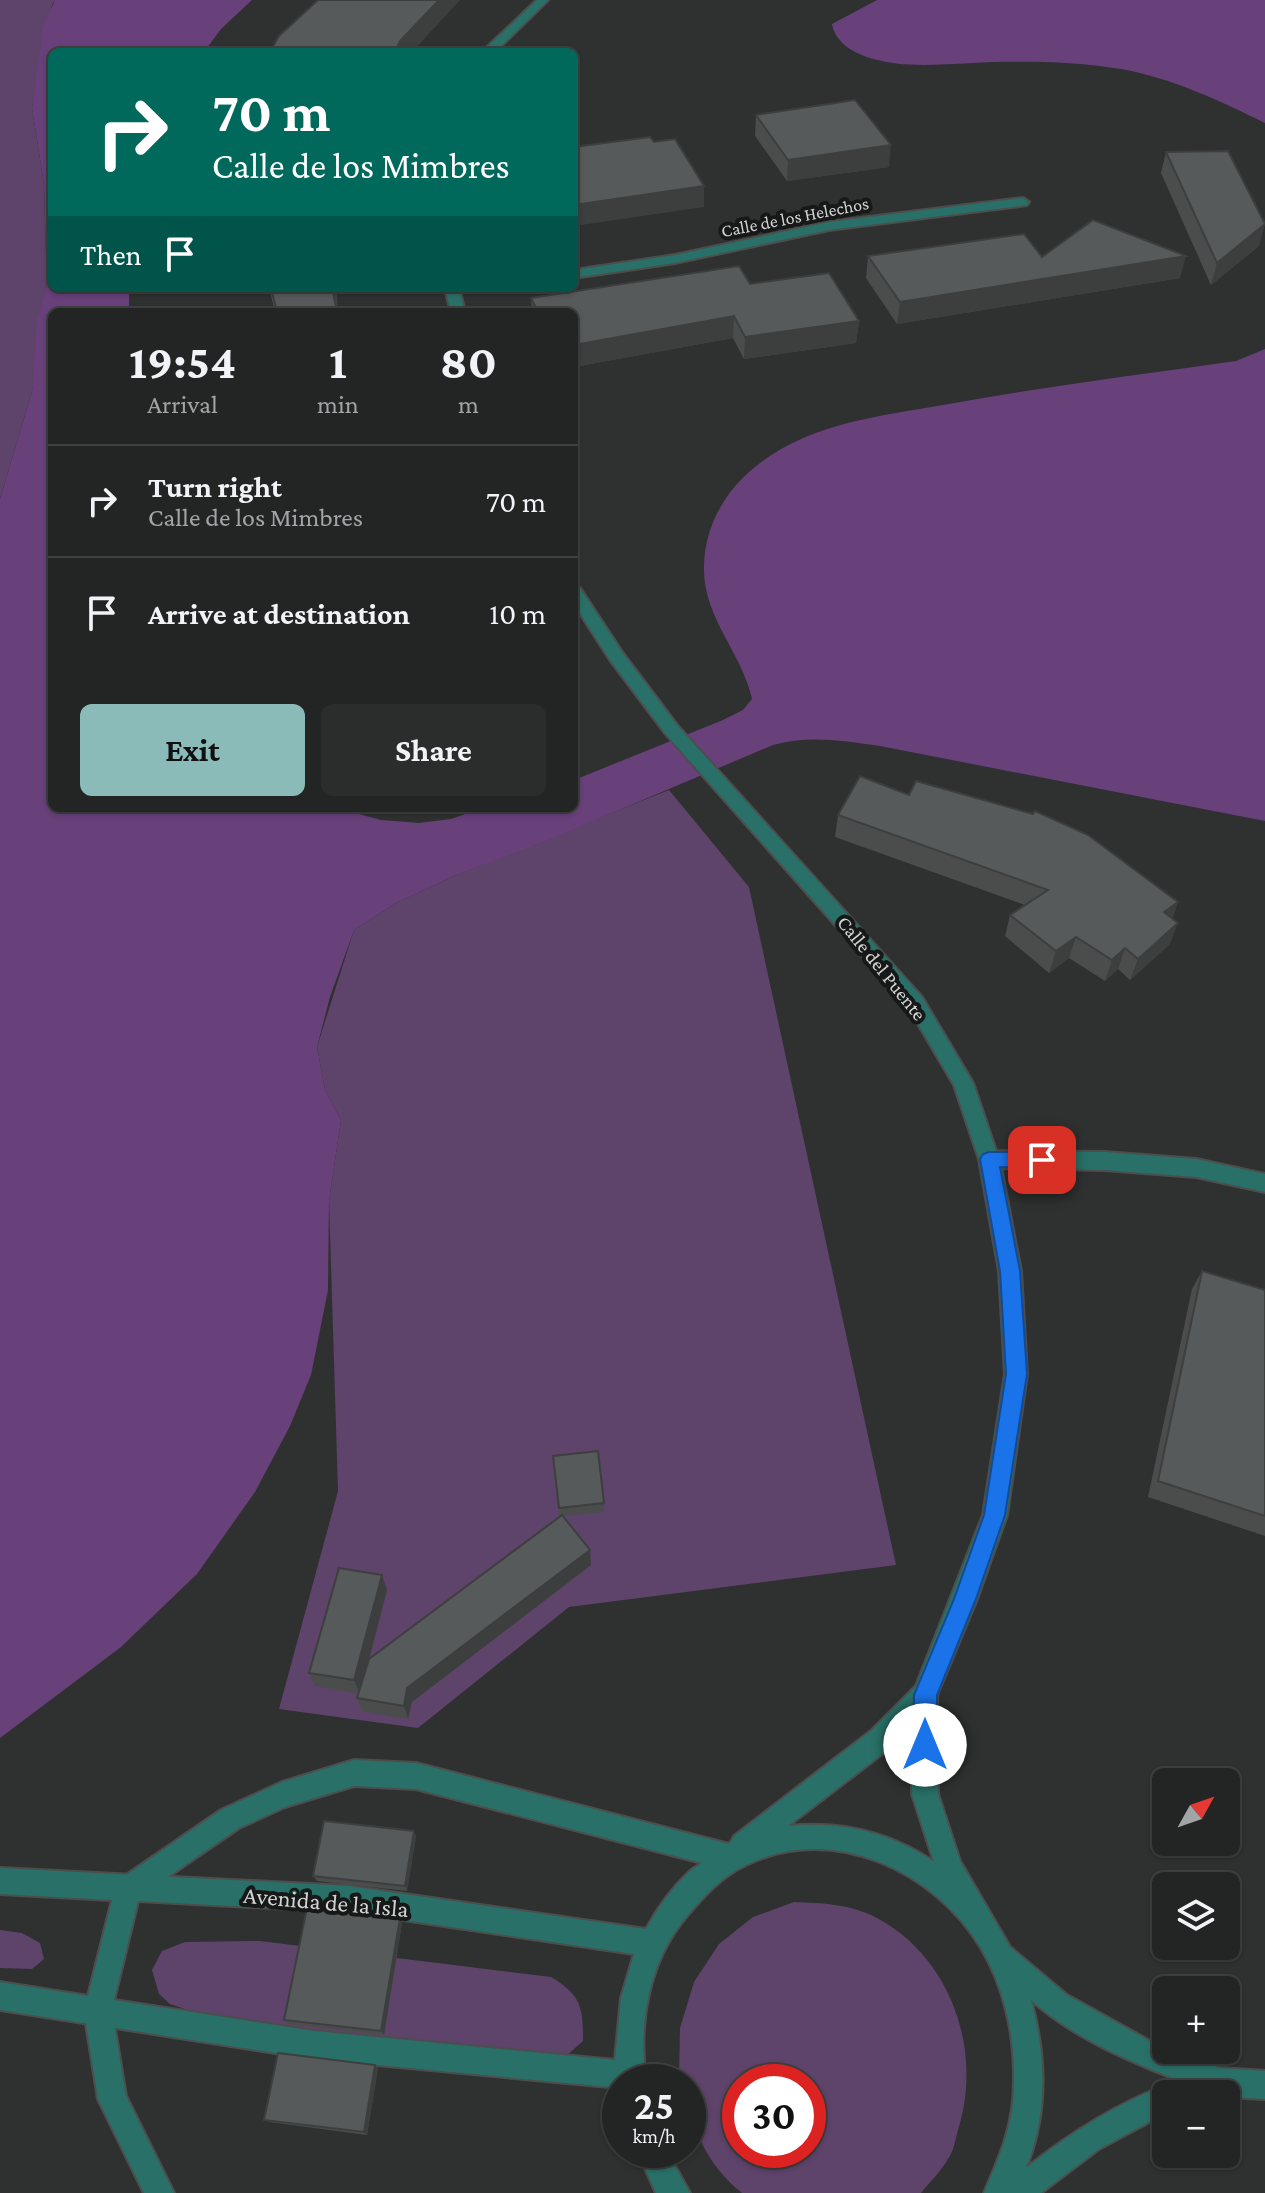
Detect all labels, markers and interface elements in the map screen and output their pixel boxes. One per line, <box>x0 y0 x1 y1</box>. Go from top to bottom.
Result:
icon: right <box>80 80 184 184</box>
text: 70 m <box>212 81 331 143</box>
text: Calle de los Mimbres <box>212 146 510 186</box>
street label: Calle de los Helechos <box>720 193 870 241</box>
icon: arrive <box>158 232 202 276</box>
text: Then <box>80 238 142 271</box>
text: 19:54 <box>129 335 236 388</box>
text: 1 <box>329 335 347 388</box>
text: 80 <box>440 335 497 388</box>
text: Arrival <box>147 390 218 419</box>
text: min <box>317 390 359 419</box>
text: m <box>458 390 479 419</box>
text: Turn right <box>148 470 282 503</box>
icon: right <box>80 479 124 523</box>
text: 70 m <box>486 485 546 518</box>
text: Calle de los Mimbres <box>148 503 363 532</box>
icon: arrive <box>80 591 124 635</box>
text: Arrive at destination <box>148 597 410 630</box>
text: 10 m <box>489 597 546 630</box>
button: Exit <box>80 704 305 796</box>
button: Share <box>321 704 546 796</box>
street label: Calle del Puente <box>833 911 931 1025</box>
pin <box>1008 1126 1076 1194</box>
icon: arrive <box>1020 1138 1064 1182</box>
position arrow <box>883 1703 967 1787</box>
north arrow <box>1152 1768 1240 1856</box>
map controls <box>1152 1768 1240 2168</box>
button: layers <box>1152 1872 1240 1960</box>
street label: Avenida de la Isla <box>242 1881 410 1922</box>
button: + <box>1152 1976 1240 2064</box>
speed limit sign: 30 <box>722 2064 826 2168</box>
button: − <box>1152 2080 1240 2168</box>
text: 25 <box>634 2083 674 2128</box>
text: km/h <box>632 2125 676 2147</box>

